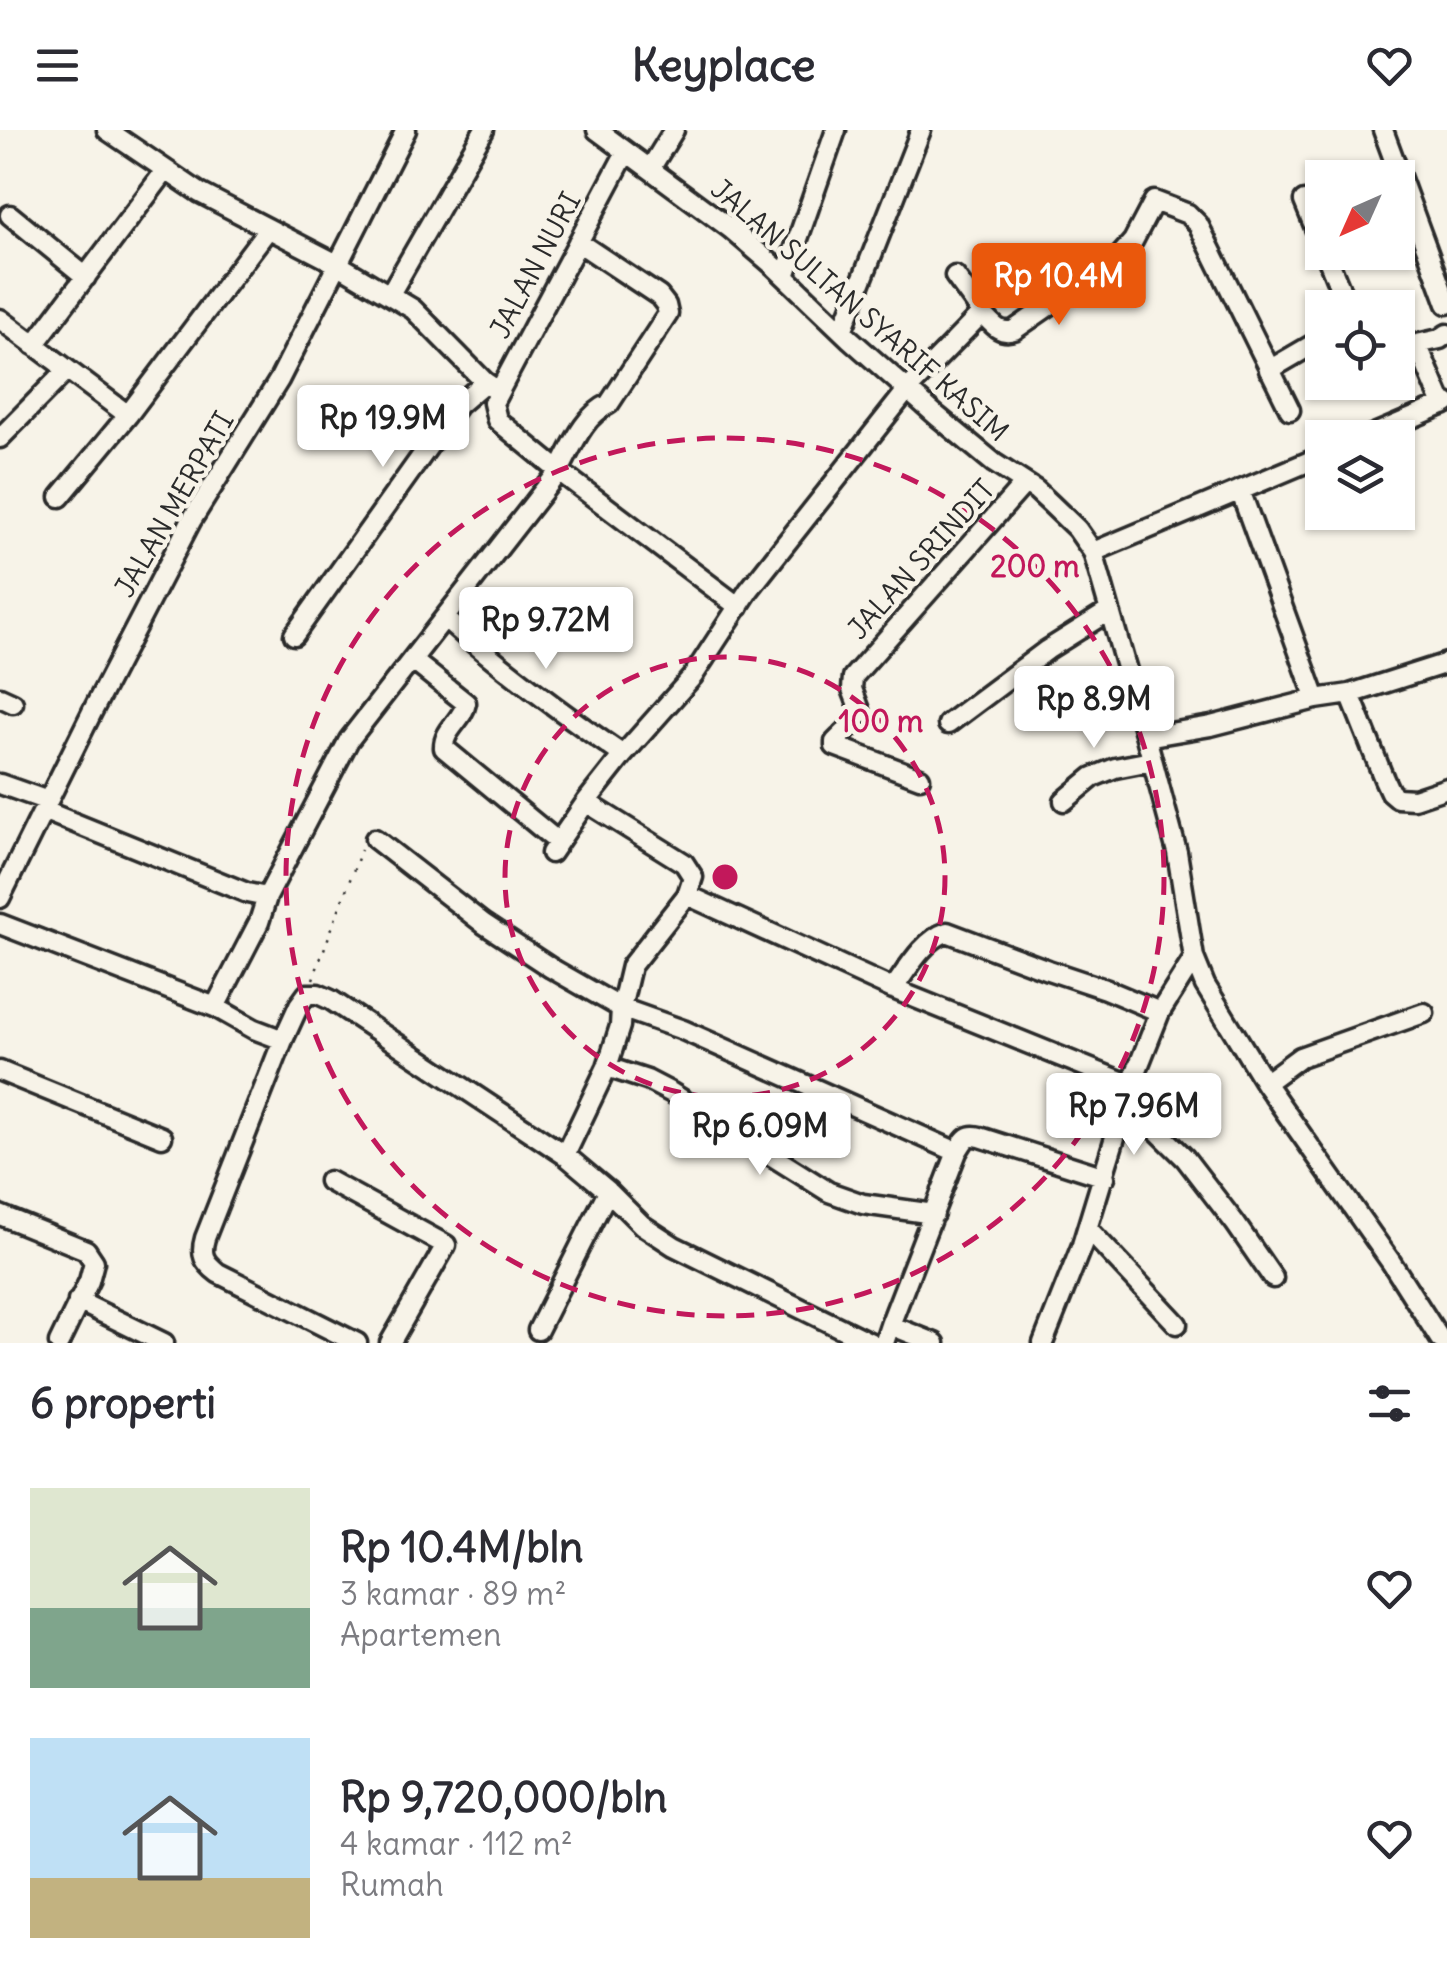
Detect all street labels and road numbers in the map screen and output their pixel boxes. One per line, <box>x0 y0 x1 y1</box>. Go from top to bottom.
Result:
street label: JALAN SULTAN SYARIF KASIM <box>704 171 1016 449</box>
street label: JALAN NURI <box>482 186 588 344</box>
street label: JALAN MERPATI <box>106 405 242 603</box>
street label: JALAN SRINDIT <box>840 472 1002 646</box>

